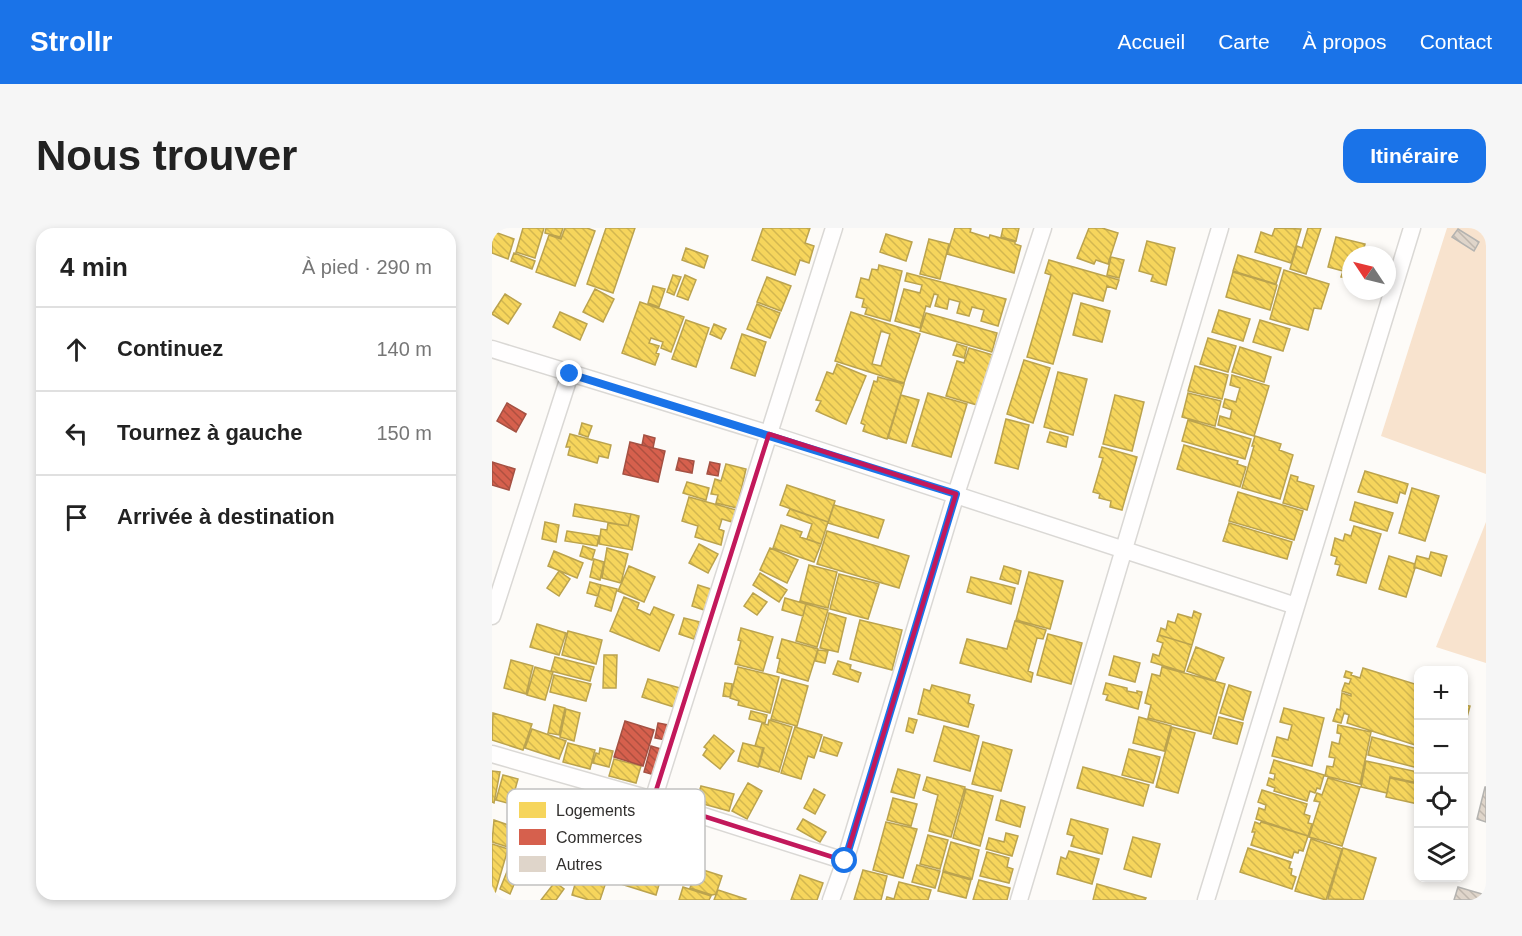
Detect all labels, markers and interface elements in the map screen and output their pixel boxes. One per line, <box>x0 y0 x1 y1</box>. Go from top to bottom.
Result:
text: Strollr <box>30 26 112 57</box>
text: Accueil <box>1118 30 1185 53</box>
text: Carte <box>1218 30 1270 53</box>
text: À propos <box>1303 30 1387 53</box>
text: Contact <box>1420 30 1492 53</box>
button: Itinéraire <box>1343 129 1486 183</box>
text: Nous trouver <box>36 132 297 179</box>
north arrow <box>1342 246 1396 300</box>
text: 4 min <box>60 252 128 282</box>
text: À pied · 290 m <box>302 256 432 278</box>
icon: ahead <box>60 333 93 366</box>
text: Continuez <box>117 336 223 361</box>
text: 140 m <box>376 338 432 360</box>
route end <box>556 360 582 386</box>
icon: left <box>60 417 93 450</box>
text: Tournez à gauche <box>117 420 302 445</box>
text: 150 m <box>376 422 432 444</box>
icon: arrive <box>60 501 93 534</box>
text: Arrivée à destination <box>117 504 335 529</box>
map controls <box>1414 666 1468 882</box>
button: + <box>1414 666 1468 720</box>
button: − <box>1414 720 1468 774</box>
button: locate <box>1414 774 1468 828</box>
legend <box>507 789 705 885</box>
text: Logements <box>556 802 635 819</box>
button: layers <box>1414 828 1468 882</box>
text: Commerces <box>556 829 642 846</box>
route start <box>831 847 857 873</box>
text: Autres <box>556 856 602 873</box>

